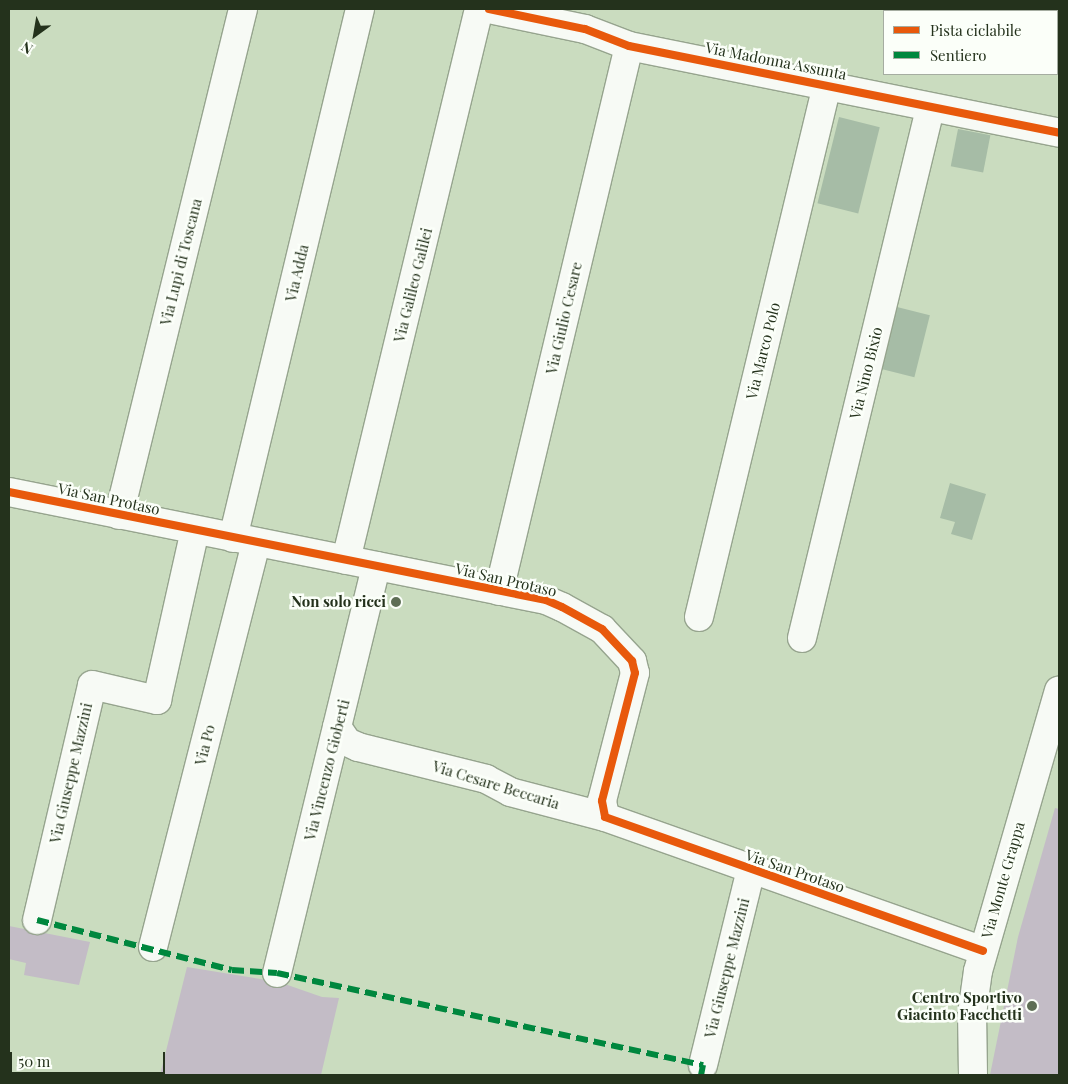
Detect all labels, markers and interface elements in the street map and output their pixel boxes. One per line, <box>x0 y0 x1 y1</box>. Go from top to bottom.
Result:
north arrow <box>10 10 60 60</box>
legend <box>883 10 1058 75</box>
text: Pista ciclabile <box>930 20 1022 40</box>
text: N <box>17 37 36 59</box>
street label: Via Madonna Assunta <box>703 38 849 84</box>
text: Sentiero <box>930 45 987 65</box>
street label: Via Lupi di Toscana <box>156 196 206 328</box>
street label: Via Galileo Galilei <box>390 226 436 344</box>
street label: Via Adda <box>282 242 312 304</box>
street label: Via Giulio Cesare <box>542 260 586 376</box>
street label: Via Marco Polo <box>742 300 784 402</box>
street label: Via Nino Bixio <box>846 325 886 421</box>
street label: Via San Protaso <box>56 479 162 519</box>
street label: Via San Protaso <box>453 560 559 600</box>
place label: Non solo ricci <box>291 593 386 611</box>
marker: Non solo ricci <box>390 596 402 608</box>
street label: Via Vincenzo Gioberti <box>301 697 353 843</box>
street label: Via Giuseppe Mazzini <box>46 701 96 845</box>
street label: Via Po <box>191 723 219 767</box>
street label: Via Cesare Beccaria <box>430 757 562 813</box>
street label: Via Monte Grappa <box>978 819 1028 941</box>
street label: Via San Protaso <box>743 846 847 896</box>
street label: Via Giuseppe Mazzini <box>701 896 753 1040</box>
place label: Centro Sportivo Giacinto Facchetti <box>897 988 1022 1023</box>
marker: Centro Sportivo Giacinto Facchetti <box>1026 1000 1038 1012</box>
scale bar <box>12 1042 168 1074</box>
text: 50 m <box>18 1051 50 1071</box>

